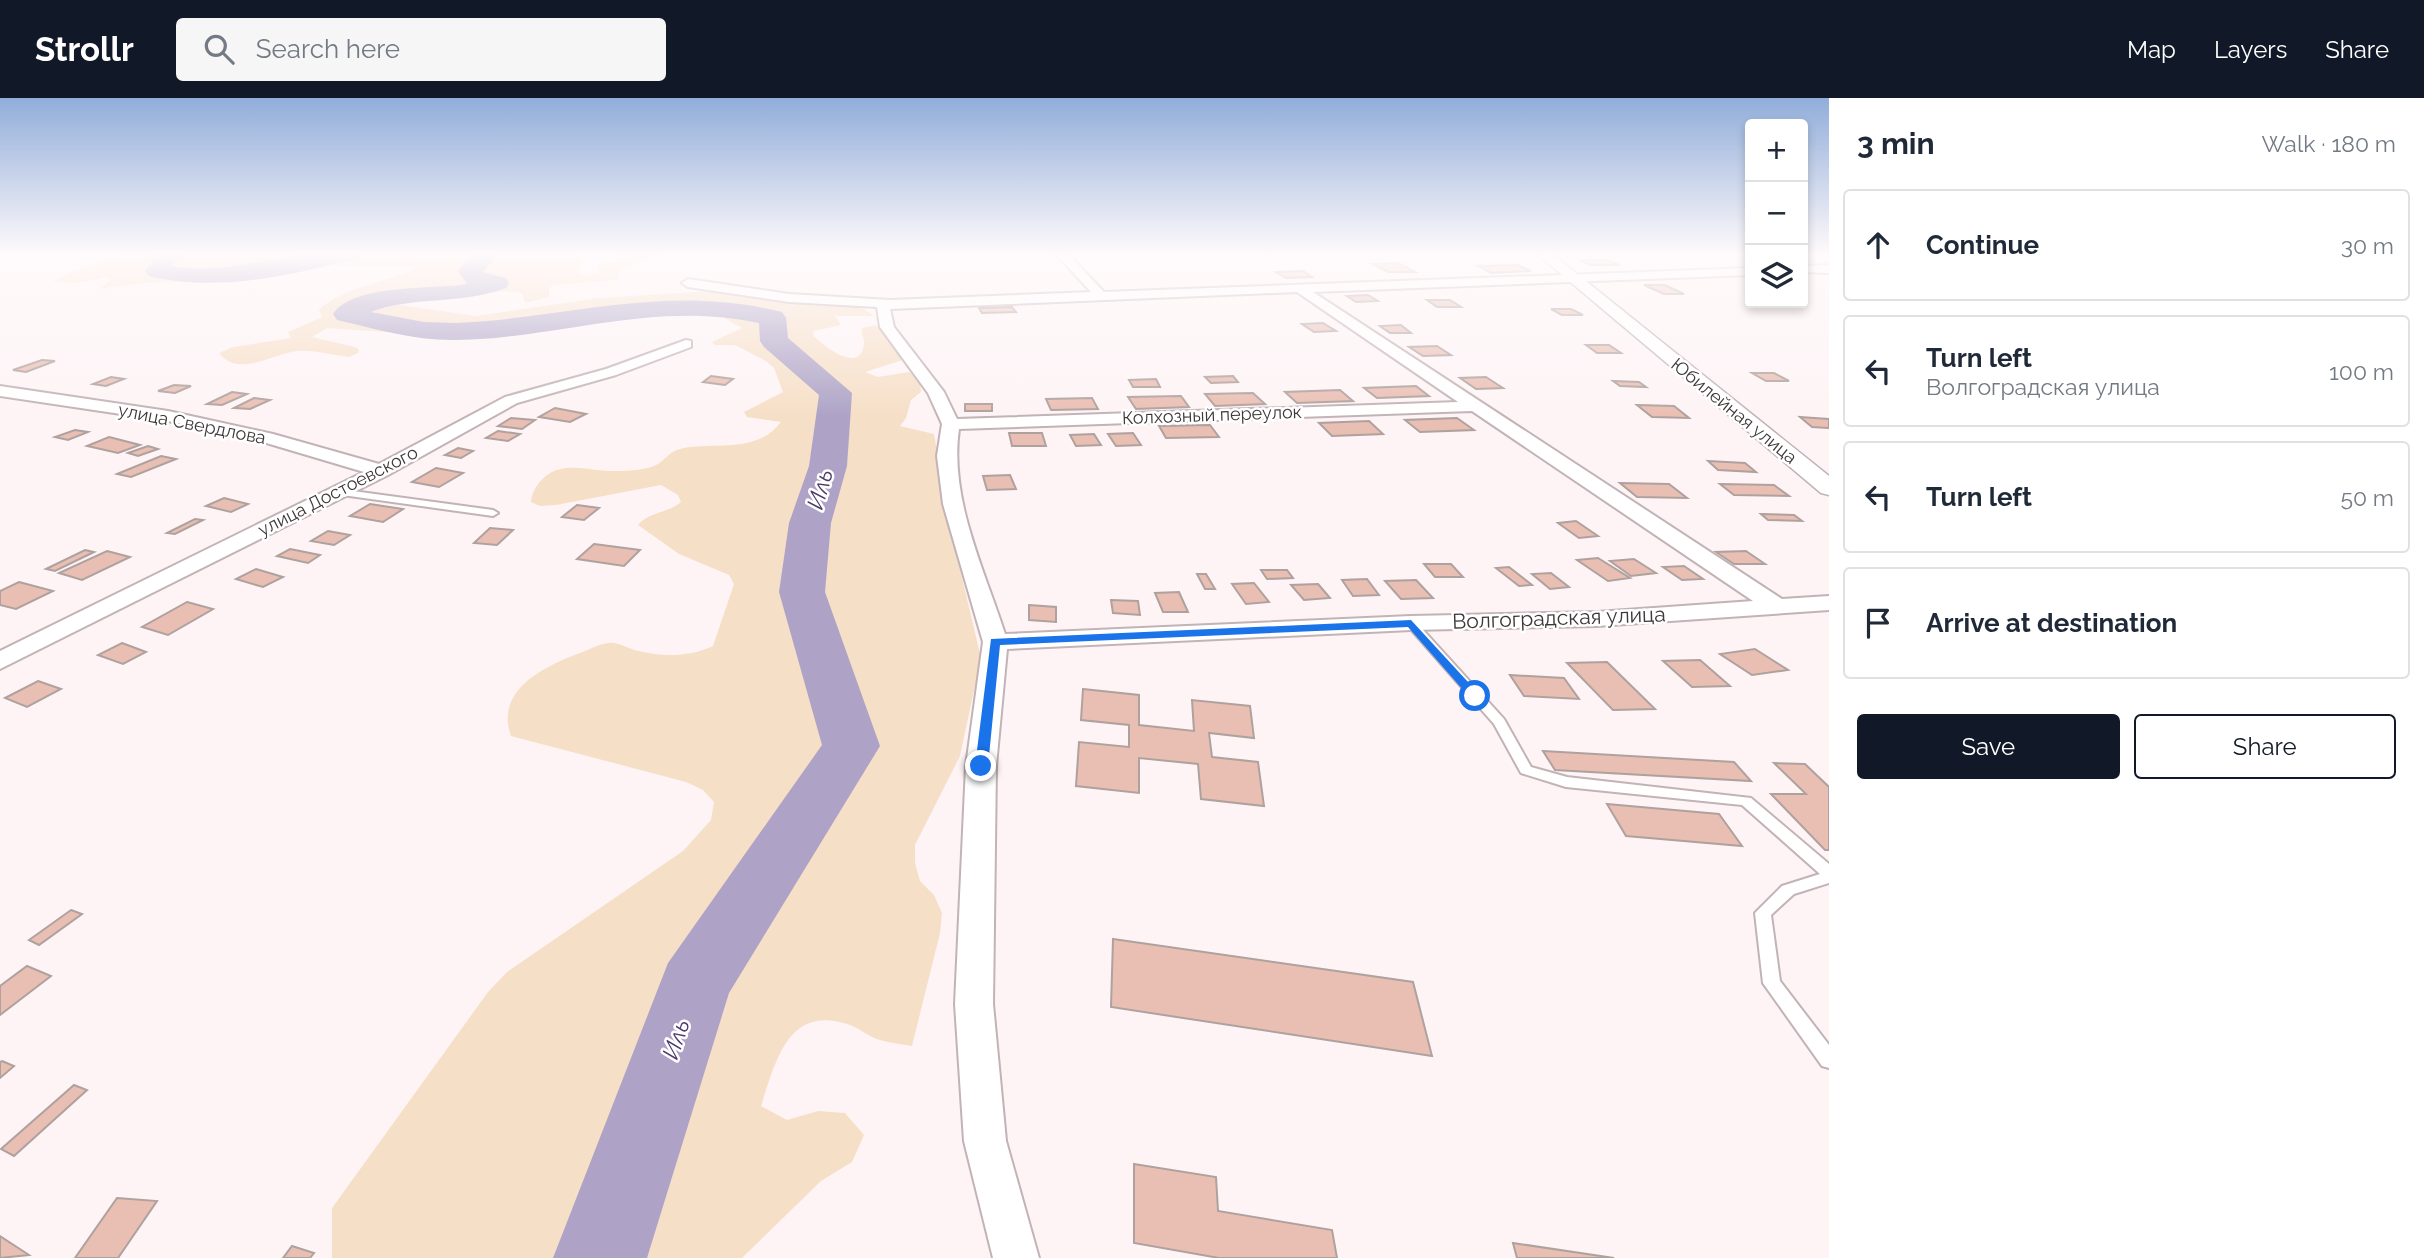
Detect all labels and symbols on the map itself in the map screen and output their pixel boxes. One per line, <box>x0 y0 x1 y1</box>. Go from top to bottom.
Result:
street label: Юбилейная улица <box>1667 354 1801 468</box>
street label: улица Свердлова <box>116 399 268 448</box>
street label: Колхозный переулок <box>1122 401 1302 428</box>
street label: улица Достоевского <box>254 441 421 540</box>
water label: Иль <box>801 466 838 512</box>
street label: Волгоградская улица <box>1452 601 1666 634</box>
route start <box>1459 680 1490 711</box>
route end <box>965 750 996 781</box>
water label: Иль <box>656 1015 695 1062</box>

